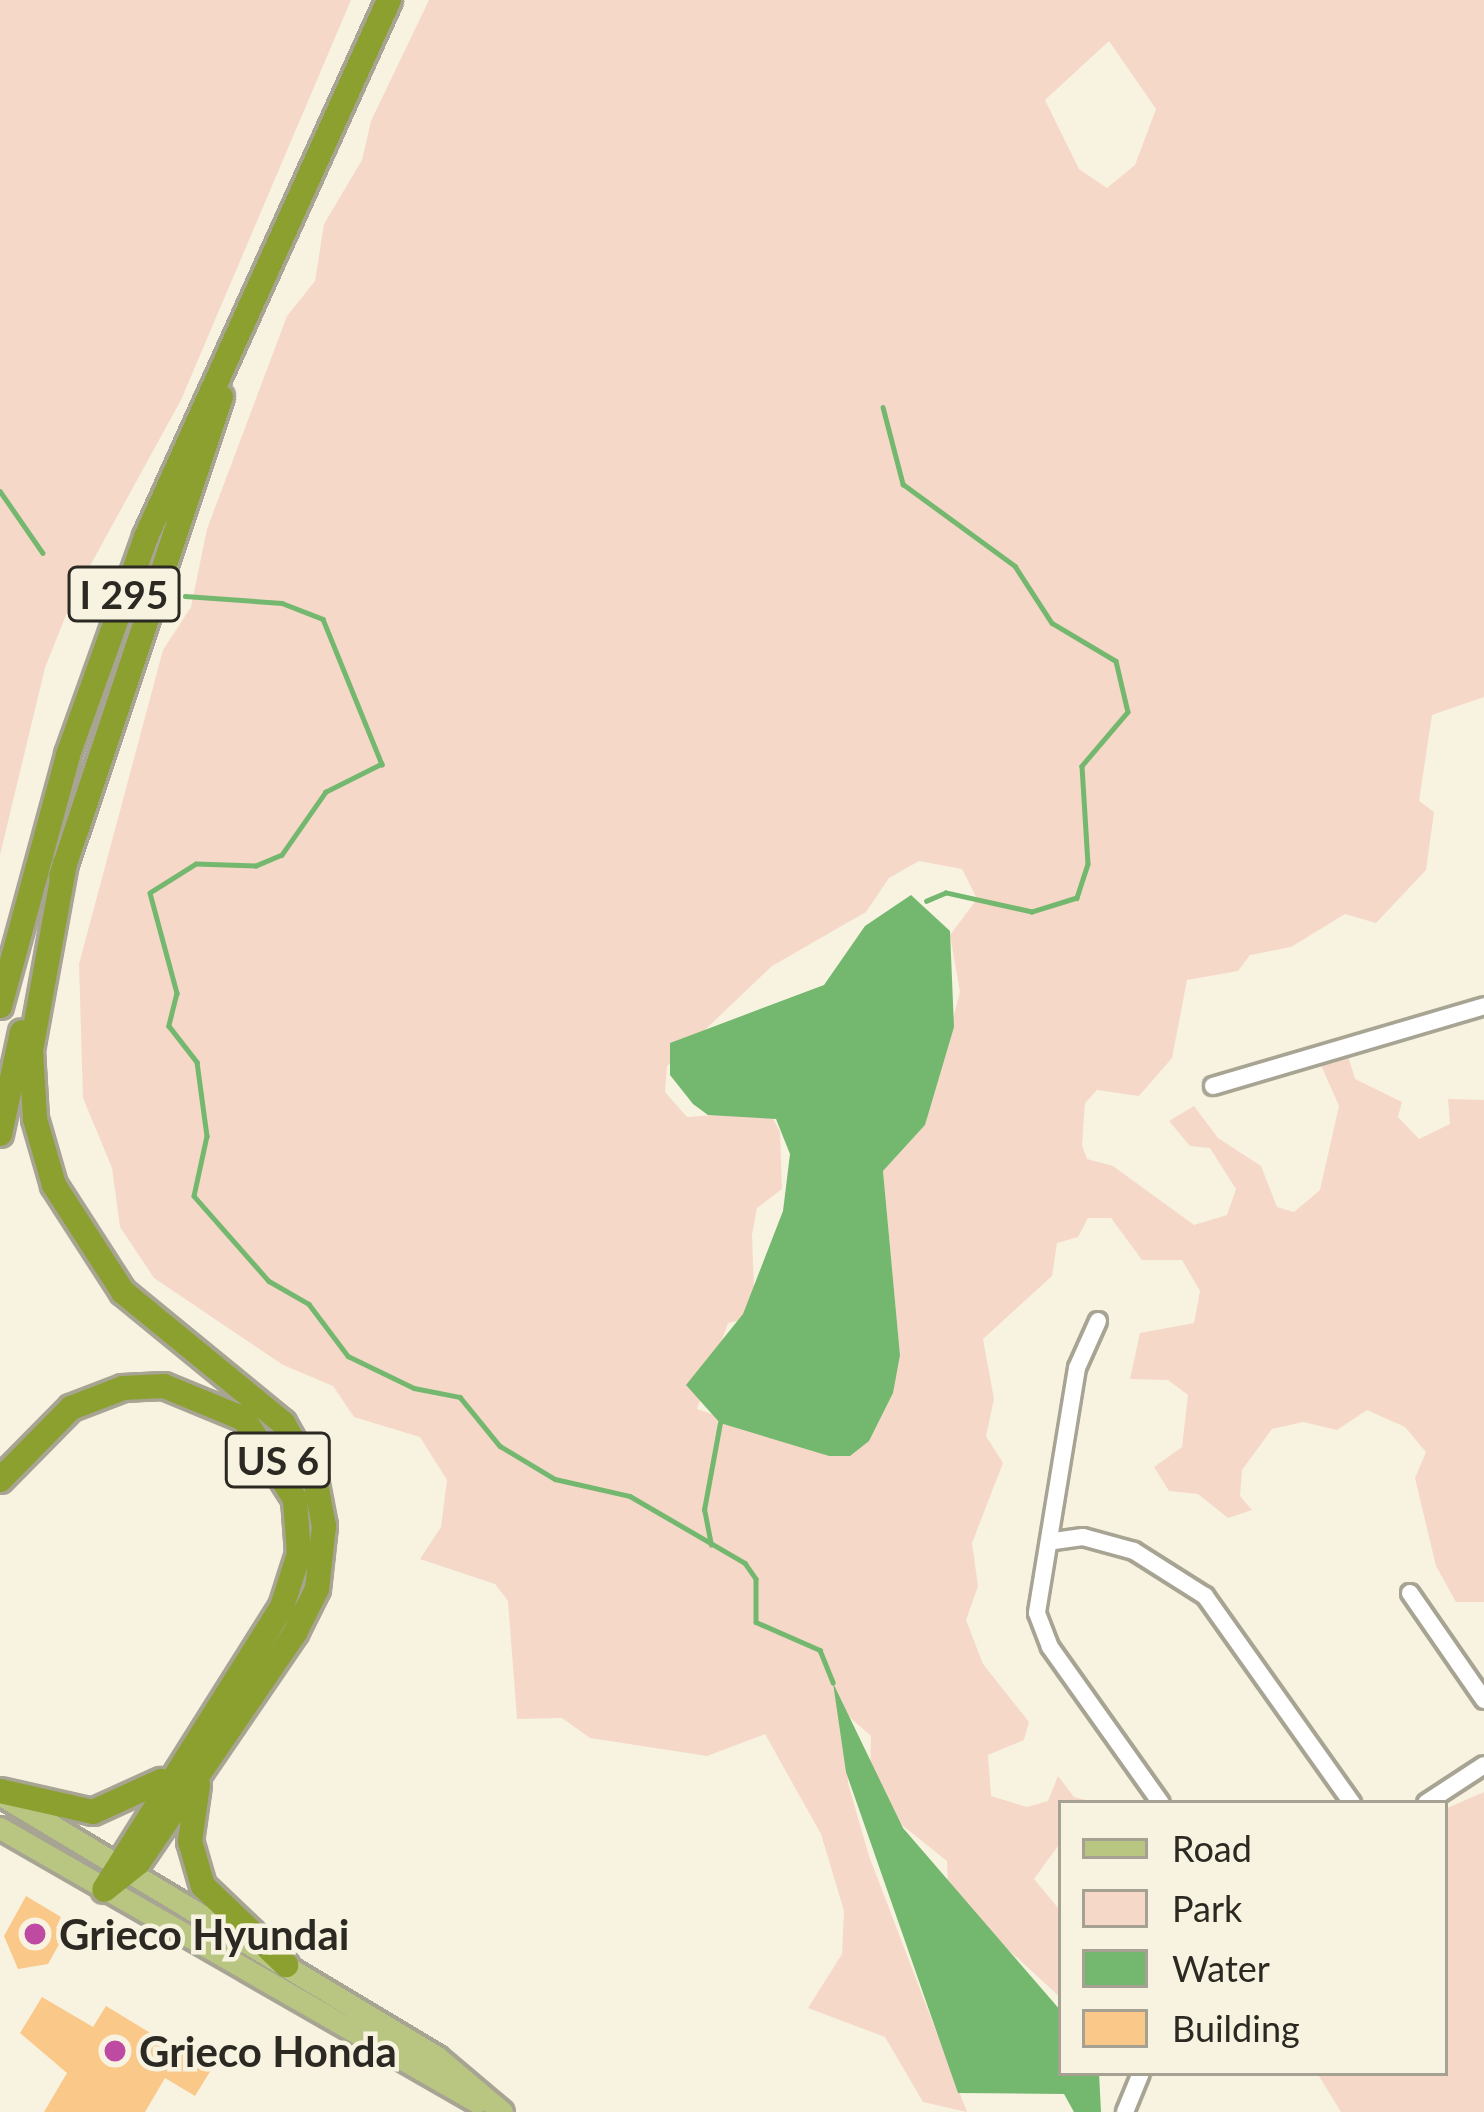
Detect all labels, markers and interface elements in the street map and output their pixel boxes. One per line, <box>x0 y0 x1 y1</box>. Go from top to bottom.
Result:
road number: I 295 <box>67 561 181 627</box>
road number: US 6 <box>224 1427 332 1493</box>
legend <box>1058 1800 1448 2076</box>
text: Road <box>1172 1826 1252 1870</box>
text: Park <box>1172 1886 1242 1930</box>
place label: Grieco Hyundai <box>59 1909 349 1959</box>
marker: Grieco Hyundai <box>22 1921 48 1947</box>
text: Water <box>1172 1946 1270 1990</box>
text: Building <box>1172 2006 1300 2050</box>
place label: Grieco Honda <box>139 2026 397 2076</box>
marker: Grieco Honda <box>102 2038 128 2064</box>

